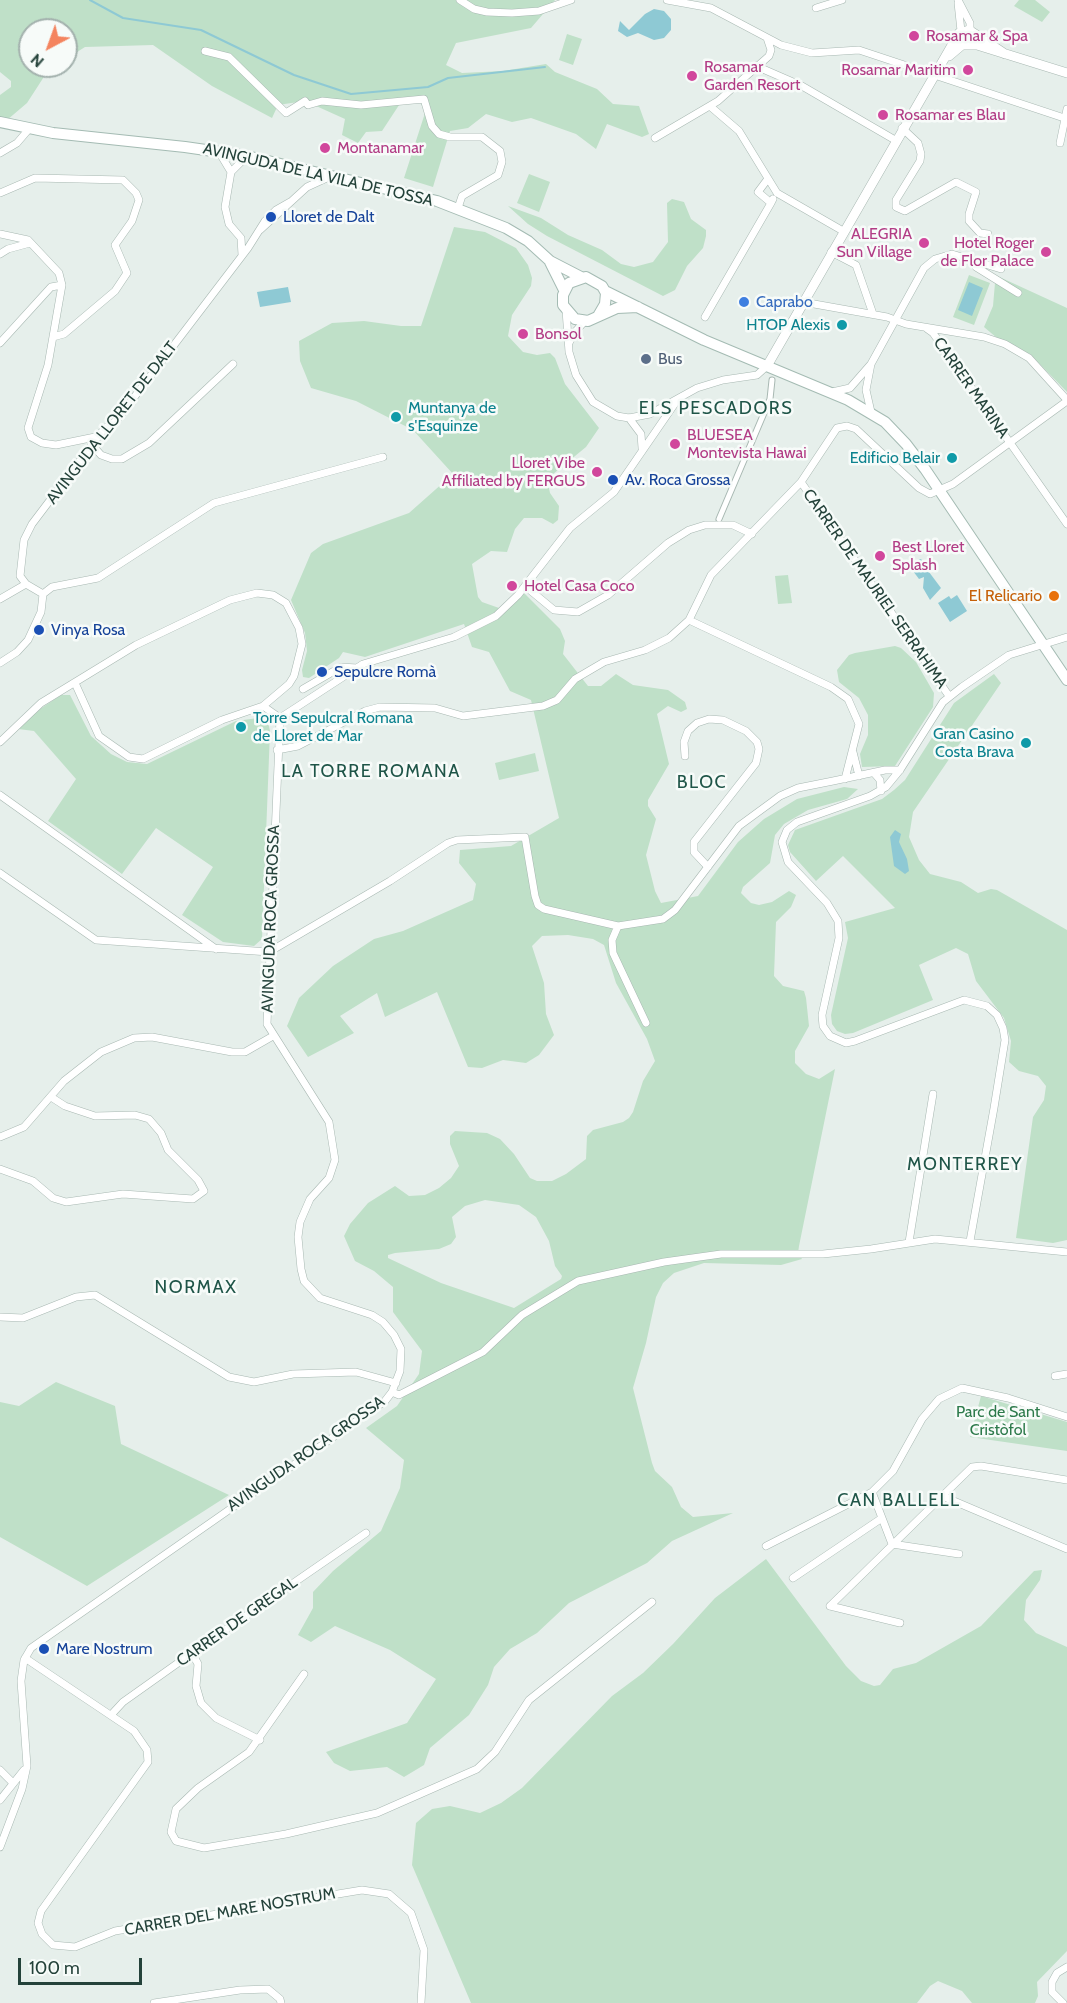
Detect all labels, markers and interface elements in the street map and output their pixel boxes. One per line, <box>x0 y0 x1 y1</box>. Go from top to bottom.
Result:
north arrow <box>18 18 78 78</box>
place label: Rosamar & Spa <box>926 26 1028 46</box>
marker: Rosamar & Spa <box>907 29 921 43</box>
text: N <box>27 50 48 71</box>
place label: Rosamar Garden Resort <box>704 57 800 95</box>
place label: Rosamar Maritim <box>841 60 956 80</box>
marker: Rosamar Maritim <box>961 63 975 77</box>
marker: Rosamar Garden Resort <box>685 69 699 83</box>
place label: Rosamar es Blau <box>895 105 1006 125</box>
marker: Rosamar es Blau <box>876 108 890 122</box>
place label: Montanamar <box>337 138 424 158</box>
street label: AVINGUDA DE LA VILA DE TOSSA <box>201 139 435 211</box>
marker: Montanamar <box>318 141 332 155</box>
place label: Lloret de Dalt <box>283 207 374 227</box>
marker: Lloret de Dalt <box>264 210 278 224</box>
place label: ALEGRIA Sun Village <box>837 224 912 262</box>
place label: Hotel Roger de Flor Palace <box>940 233 1034 271</box>
marker: ALEGRIA Sun Village <box>917 236 931 250</box>
marker: Hotel Roger de Flor Palace <box>1039 245 1053 259</box>
place label: Caprabo <box>756 292 813 312</box>
marker: Caprabo <box>737 295 751 309</box>
place label: HTOP Alexis <box>746 315 830 335</box>
marker: HTOP Alexis <box>835 318 849 332</box>
place label: Bonsol <box>535 324 581 344</box>
marker: Bonsol <box>516 327 530 341</box>
street label: CARRER MARINA <box>929 334 1013 442</box>
street label: AVINGUDA LLORET DE DALT <box>43 338 181 508</box>
place label: Bus <box>658 349 682 369</box>
marker: Bus <box>639 352 653 366</box>
place label: Muntanya de s'Esquinze <box>408 398 496 436</box>
district label: ELS PESCADORS <box>639 398 793 420</box>
marker: Muntanya de s'Esquinze <box>389 410 403 424</box>
place label: BLUESEA Montevista Hawai <box>687 425 807 463</box>
marker: BLUESEA Montevista Hawai <box>668 437 682 451</box>
place label: Edificio Belair <box>850 448 940 468</box>
marker: Edificio Belair <box>945 451 959 465</box>
place label: Lloret Vibe Affiliated by FERGUS <box>442 453 585 491</box>
marker: Lloret Vibe Affiliated by FERGUS <box>590 465 604 479</box>
place label: Av. Roca Grossa <box>625 470 731 490</box>
marker: Av. Roca Grossa <box>606 473 620 487</box>
street label: CARRER DE MAURIEL SERRAHIMA <box>799 486 951 692</box>
place label: Best Lloret Splash <box>892 537 964 575</box>
marker: Best Lloret Splash <box>873 549 887 563</box>
place label: Hotel Casa Coco <box>524 576 634 596</box>
marker: Hotel Casa Coco <box>505 579 519 593</box>
place label: El Relicario <box>969 586 1042 606</box>
marker: El Relicario <box>1047 589 1061 603</box>
place label: Vinya Rosa <box>51 620 125 640</box>
marker: Vinya Rosa <box>32 623 46 637</box>
place label: Sepulcre Romà <box>334 662 436 682</box>
marker: Sepulcre Romà <box>315 665 329 679</box>
place label: Torre Sepulcral Romana de Lloret de Mar <box>253 708 413 746</box>
marker: Torre Sepulcral Romana de Lloret de Mar <box>234 720 248 734</box>
place label: Gran Casino Costa Brava <box>933 724 1014 762</box>
marker: Gran Casino Costa Brava <box>1019 736 1033 750</box>
district label: LA TORRE ROMANA <box>281 761 461 783</box>
district label: BLOC <box>677 772 727 794</box>
street label: AVINGUDA ROCA GROSSA <box>258 825 284 1013</box>
district label: MONTERREY <box>907 1154 1023 1176</box>
district label: NORMAX <box>155 1277 237 1299</box>
street label: AVINGUDA ROCA GROSSA <box>224 1392 388 1516</box>
park label: Parc de Sant Cristòfol <box>956 1402 1040 1440</box>
district label: CAN BALLELL <box>837 1490 961 1512</box>
street label: CARRER DE GREGAL <box>173 1573 301 1671</box>
place label: Mare Nostrum <box>56 1639 153 1659</box>
marker: Mare Nostrum <box>37 1642 51 1656</box>
street label: CARRER DEL MARE NOSTRUM <box>123 1884 337 1940</box>
scale bar <box>21 1946 146 1984</box>
text: 100 m <box>29 1957 80 1979</box>

